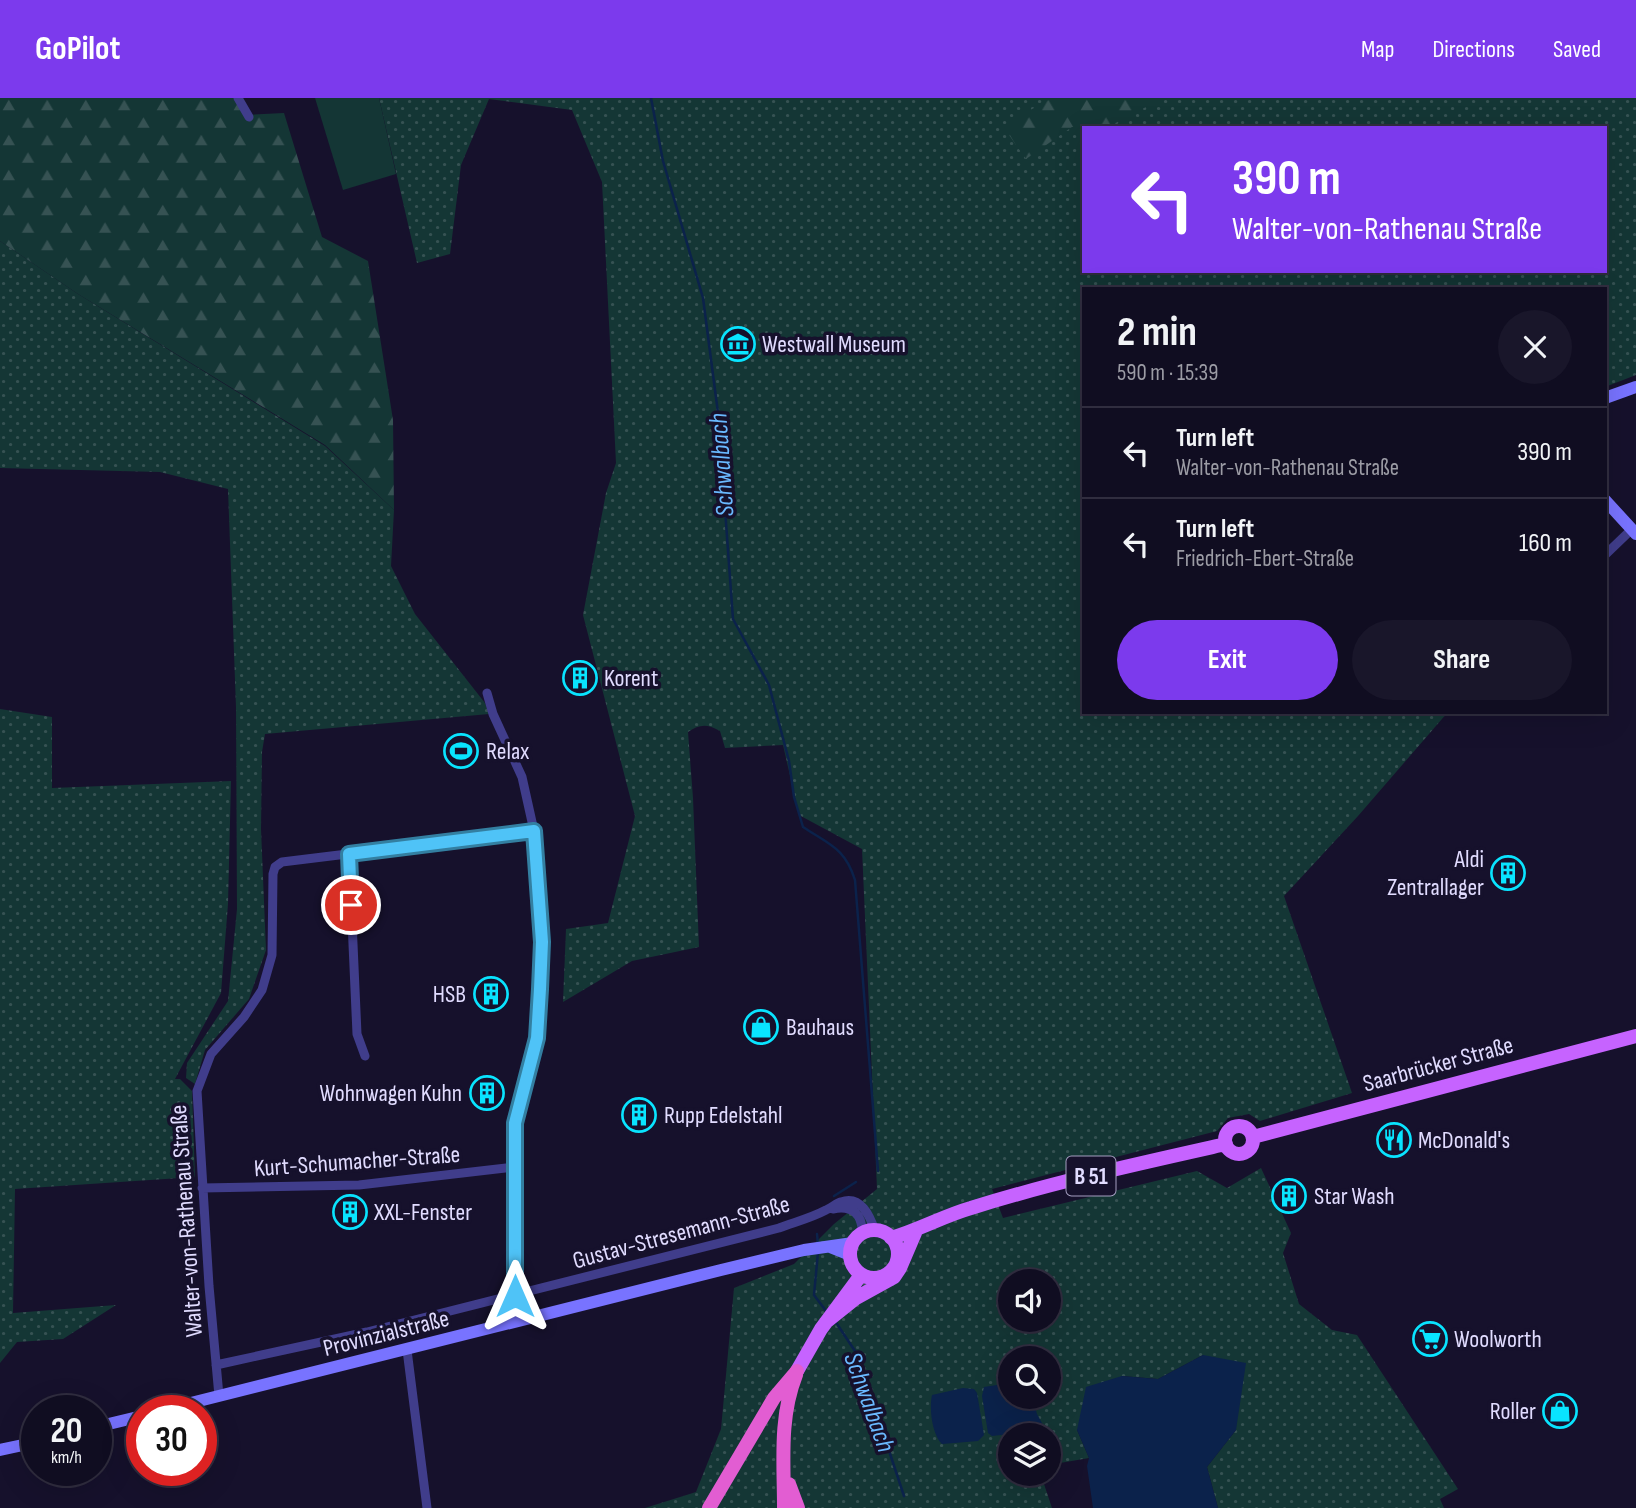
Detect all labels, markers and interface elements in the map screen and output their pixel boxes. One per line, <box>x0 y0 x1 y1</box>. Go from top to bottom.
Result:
text: GoPilot <box>35 29 120 69</box>
text: Map <box>1361 35 1394 64</box>
text: Directions <box>1432 35 1515 64</box>
text: Saved <box>1553 35 1601 64</box>
text: 390 m <box>1232 150 1341 209</box>
icon: left <box>1117 154 1208 245</box>
text: Walter-von-Rathenau Straße <box>1232 210 1542 249</box>
text: 2 min <box>1117 307 1197 358</box>
button: close <box>1498 310 1572 384</box>
museum icon: Westwall Museum <box>719 325 757 363</box>
place label: Westwall Museum <box>762 330 906 359</box>
text: 590 m · 15:39 <box>1117 359 1218 387</box>
water label: Schwalbach <box>703 412 742 518</box>
text: Turn left <box>1176 423 1254 454</box>
icon: left <box>1117 434 1155 472</box>
text: 390 m <box>1517 437 1572 468</box>
text: Walter-von-Rathenau Straße <box>1176 454 1399 482</box>
text: Turn left <box>1176 514 1254 545</box>
icon: left <box>1117 525 1155 563</box>
text: 160 m <box>1519 528 1572 559</box>
text: Friedrich-Ebert-Straße <box>1176 545 1354 573</box>
button: Exit <box>1117 620 1338 700</box>
button: Share <box>1352 620 1572 700</box>
building icon: Korent <box>561 659 599 697</box>
place label: Korent <box>604 664 658 693</box>
sports icon: Relax <box>442 732 480 770</box>
place label: Relax <box>486 737 529 766</box>
place label: Aldi Zentrallager <box>1387 845 1484 902</box>
building icon: Aldi Zentrallager <box>1489 854 1527 892</box>
pin <box>321 875 381 935</box>
icon: arrive <box>332 886 370 924</box>
building icon: HSB <box>472 975 510 1013</box>
place label: HSB <box>433 980 466 1009</box>
shop icon: Bauhaus <box>742 1008 780 1046</box>
place label: Bauhaus <box>786 1013 854 1042</box>
street label: Saarbrücker Straße <box>1360 1031 1516 1098</box>
building icon: Wohnwagen Kuhn <box>468 1074 506 1112</box>
place label: Wohnwagen Kuhn <box>320 1079 462 1108</box>
building icon: Rupp Edelstahl <box>620 1096 658 1134</box>
place label: Rupp Edelstahl <box>664 1101 782 1130</box>
street label: Walter-von-Rathenau Straße <box>164 1104 209 1338</box>
restaurant icon: McDonald's <box>1375 1121 1413 1159</box>
place label: McDonald's <box>1418 1126 1510 1155</box>
street label: Kurt-Schumacher-Straße <box>253 1140 461 1183</box>
road number: B 51 <box>1066 1156 1116 1196</box>
building icon: Star Wash <box>1270 1177 1308 1215</box>
place label: Star Wash <box>1314 1182 1395 1211</box>
street label: Gustav-Stresemann-Straße <box>569 1190 793 1275</box>
building icon: XXL-Fenster <box>331 1193 369 1231</box>
place label: XXL-Fenster <box>373 1198 472 1227</box>
position arrow <box>478 1259 552 1333</box>
map controls <box>998 1269 1061 1486</box>
button: sound <box>998 1269 1061 1332</box>
street label: Provinzialstraße <box>320 1304 452 1363</box>
supermarket icon: Woolworth <box>1411 1320 1449 1358</box>
place label: Woolworth <box>1454 1325 1542 1354</box>
button: search <box>998 1346 1061 1409</box>
water label: Schwalbach <box>836 1348 901 1457</box>
shop icon: Roller <box>1541 1392 1579 1430</box>
speed limit sign: 30 <box>126 1395 217 1486</box>
place label: Roller <box>1490 1397 1536 1426</box>
text: 20 <box>51 1410 83 1453</box>
button: layers <box>998 1423 1061 1486</box>
text: km/h <box>51 1447 82 1468</box>

